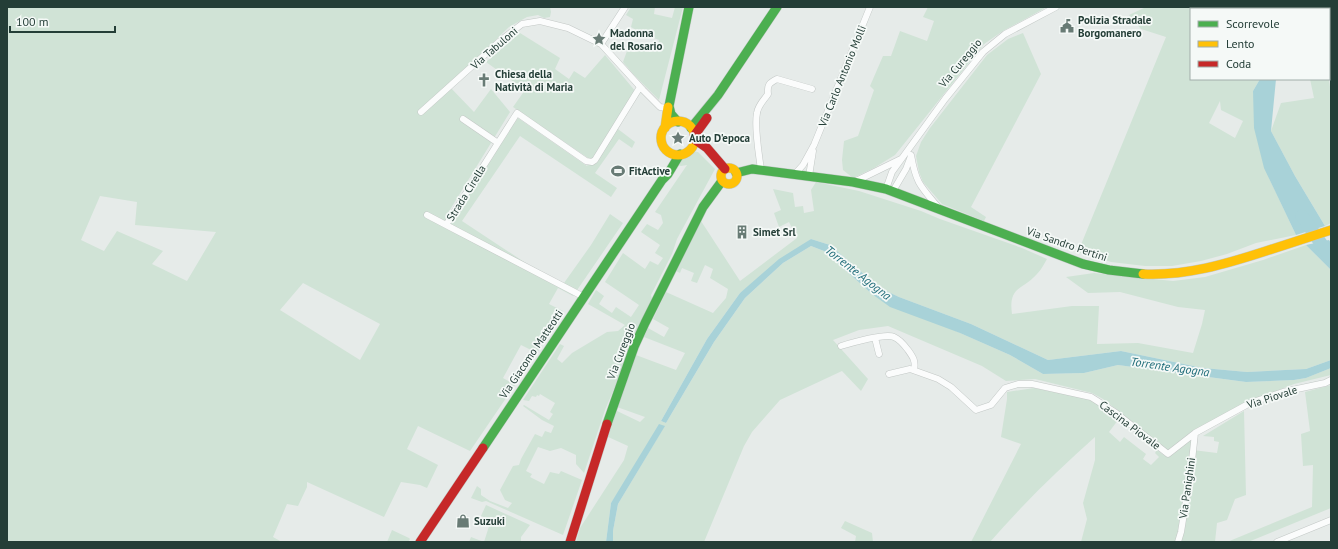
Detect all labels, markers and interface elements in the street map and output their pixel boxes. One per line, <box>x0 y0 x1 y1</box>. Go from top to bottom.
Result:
scale bar <box>10 8 115 34</box>
legend <box>1190 8 1330 80</box>
place label: Polizia Stradale Borgomanero <box>1078 13 1152 40</box>
text: 100 m <box>16 14 49 29</box>
text: Scorrevole <box>1226 16 1280 31</box>
public building icon: Polizia Stradale Borgomanero <box>1059 18 1075 34</box>
street label: Via Carlo Antonio Molli <box>815 23 869 130</box>
street label: Via Tabuloni <box>467 24 520 73</box>
place label: Madonna del Rosario <box>610 26 662 53</box>
place icon: Madonna del Rosario <box>591 31 607 47</box>
street label: Via Cureggio <box>935 36 985 91</box>
text: Lento <box>1226 36 1255 51</box>
text: Coda <box>1226 56 1251 71</box>
place label: Chiesa della Natività di Maria <box>495 67 573 94</box>
church icon: Chiesa della Natività di Maria <box>476 72 492 88</box>
place icon: Auto D'epoca <box>670 130 686 146</box>
place label: Auto D'epoca <box>689 131 750 145</box>
street label: Strada Cirella <box>443 162 489 224</box>
sports icon: FitActive <box>610 163 626 179</box>
place label: FitActive <box>629 164 671 178</box>
street label: Via Sandro Pertini <box>1024 223 1109 264</box>
building icon: Simet Srl <box>734 224 750 240</box>
place label: Simet Srl <box>753 225 797 239</box>
water label: Torrente Agogna <box>822 242 894 303</box>
street label: Via Giacomo Matteotti <box>495 307 566 402</box>
street label: Via Cureggio <box>603 321 638 382</box>
water label: Torrente Agogna <box>1130 354 1211 379</box>
street label: Via Piovale <box>1244 382 1299 412</box>
street label: Cascina Piovale <box>1097 397 1164 453</box>
street label: Via Panighini <box>1176 456 1198 520</box>
shop icon: Suzuki <box>455 513 471 529</box>
place label: Suzuki <box>474 514 505 528</box>

